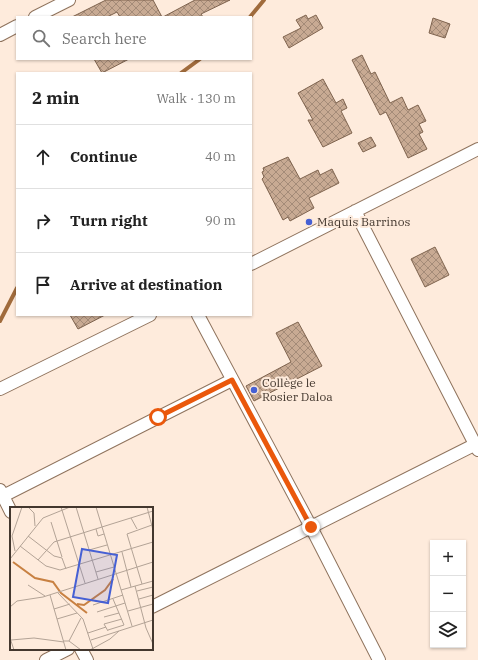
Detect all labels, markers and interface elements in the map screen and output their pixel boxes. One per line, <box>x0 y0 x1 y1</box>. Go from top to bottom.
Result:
search box <box>16 16 252 60</box>
icon: search <box>30 27 52 49</box>
text: Search here <box>62 29 147 48</box>
text: 2 min <box>32 87 80 109</box>
text: Walk · 130 m <box>157 90 236 107</box>
icon: ahead <box>32 146 54 168</box>
text: Continue <box>70 147 137 166</box>
text: 40 m <box>205 148 236 165</box>
icon: right <box>32 210 54 232</box>
text: Turn right <box>70 211 148 230</box>
text: 90 m <box>205 212 236 229</box>
place label: Maquis Barrinos <box>317 214 410 229</box>
marker: Maquis Barrinos <box>304 217 314 227</box>
icon: arrive <box>32 274 54 296</box>
text: Arrive at destination <box>70 275 222 294</box>
place label: Collège le Rosier Daloa <box>262 375 333 404</box>
marker: Collège le Rosier Daloa <box>249 385 259 395</box>
route start <box>149 408 167 426</box>
inset map <box>10 507 153 650</box>
route end <box>302 518 320 536</box>
map controls <box>430 540 466 648</box>
button: + <box>430 540 466 576</box>
button: − <box>430 576 466 612</box>
button: layers <box>430 612 466 648</box>

